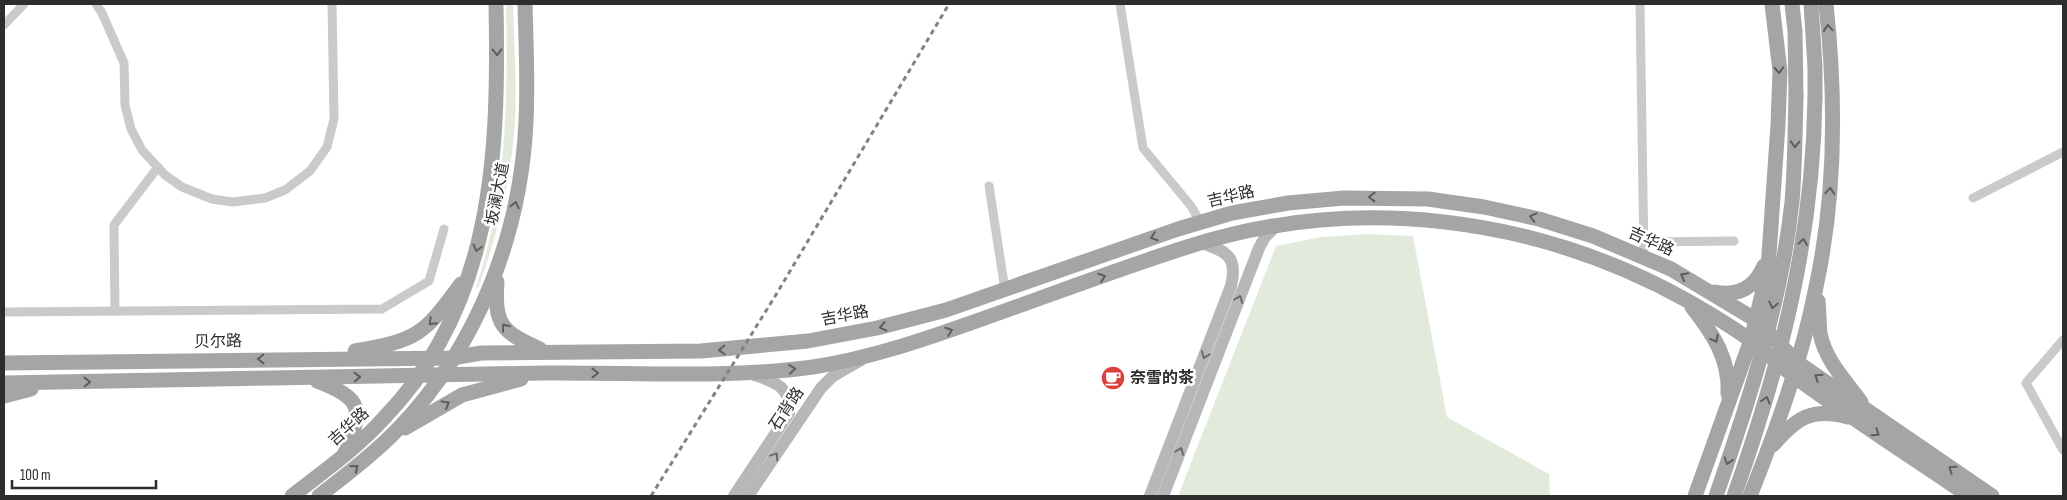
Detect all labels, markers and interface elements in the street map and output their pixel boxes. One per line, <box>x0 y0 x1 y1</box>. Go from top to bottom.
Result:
one-way arrow <box>1823 24 1834 32</box>
one-way arrow <box>492 49 502 57</box>
one-way arrow <box>1774 66 1785 74</box>
one-way arrow <box>1789 141 1800 149</box>
street label: 坂澜大道 <box>483 161 513 227</box>
street label: 吉华路 <box>1205 182 1257 212</box>
one-way arrow <box>1824 186 1835 194</box>
one-way arrow <box>1368 192 1376 202</box>
one-way arrow <box>509 200 520 209</box>
one-way arrow <box>1529 212 1538 223</box>
street label: 吉华路 <box>1625 224 1677 260</box>
one-way arrow <box>1150 231 1158 241</box>
one-way arrow <box>1798 238 1808 247</box>
one-way arrow <box>473 244 483 252</box>
one-way arrow <box>1098 273 1106 283</box>
one-way arrow <box>1680 273 1689 283</box>
one-way arrow <box>1233 295 1243 304</box>
one-way arrow <box>1768 301 1779 310</box>
street label: 吉华路 <box>820 302 870 330</box>
one-way arrow <box>429 316 438 325</box>
one-way arrow <box>879 321 888 332</box>
one-way arrow <box>502 324 510 333</box>
one-way arrow <box>945 327 953 337</box>
street label: 贝尔路 <box>194 332 242 352</box>
one-way arrow <box>1709 334 1719 343</box>
one-way arrow <box>718 344 726 355</box>
one-way arrow <box>1201 350 1211 359</box>
one-way arrow <box>257 354 264 364</box>
one-way arrow <box>788 364 796 375</box>
cafe icon: 奈雪的茶 <box>1100 365 1126 391</box>
one-way arrow <box>591 368 599 378</box>
place label: 奈雪的茶 <box>1130 369 1194 388</box>
one-way arrow <box>354 372 361 382</box>
one-way arrow <box>1814 374 1823 383</box>
one-way arrow <box>84 377 92 387</box>
street label: 石背路 <box>766 384 808 434</box>
one-way arrow <box>1761 397 1771 405</box>
one-way arrow <box>440 400 449 410</box>
street label: 吉华路 <box>325 404 373 450</box>
one-way arrow <box>1871 427 1880 436</box>
one-way arrow <box>1174 447 1184 456</box>
one-way arrow <box>769 452 778 462</box>
one-way arrow <box>1724 456 1734 465</box>
scale bar <box>12 458 156 490</box>
text: 100 m <box>20 466 51 485</box>
one-way arrow <box>349 466 358 474</box>
one-way arrow <box>1948 466 1957 475</box>

